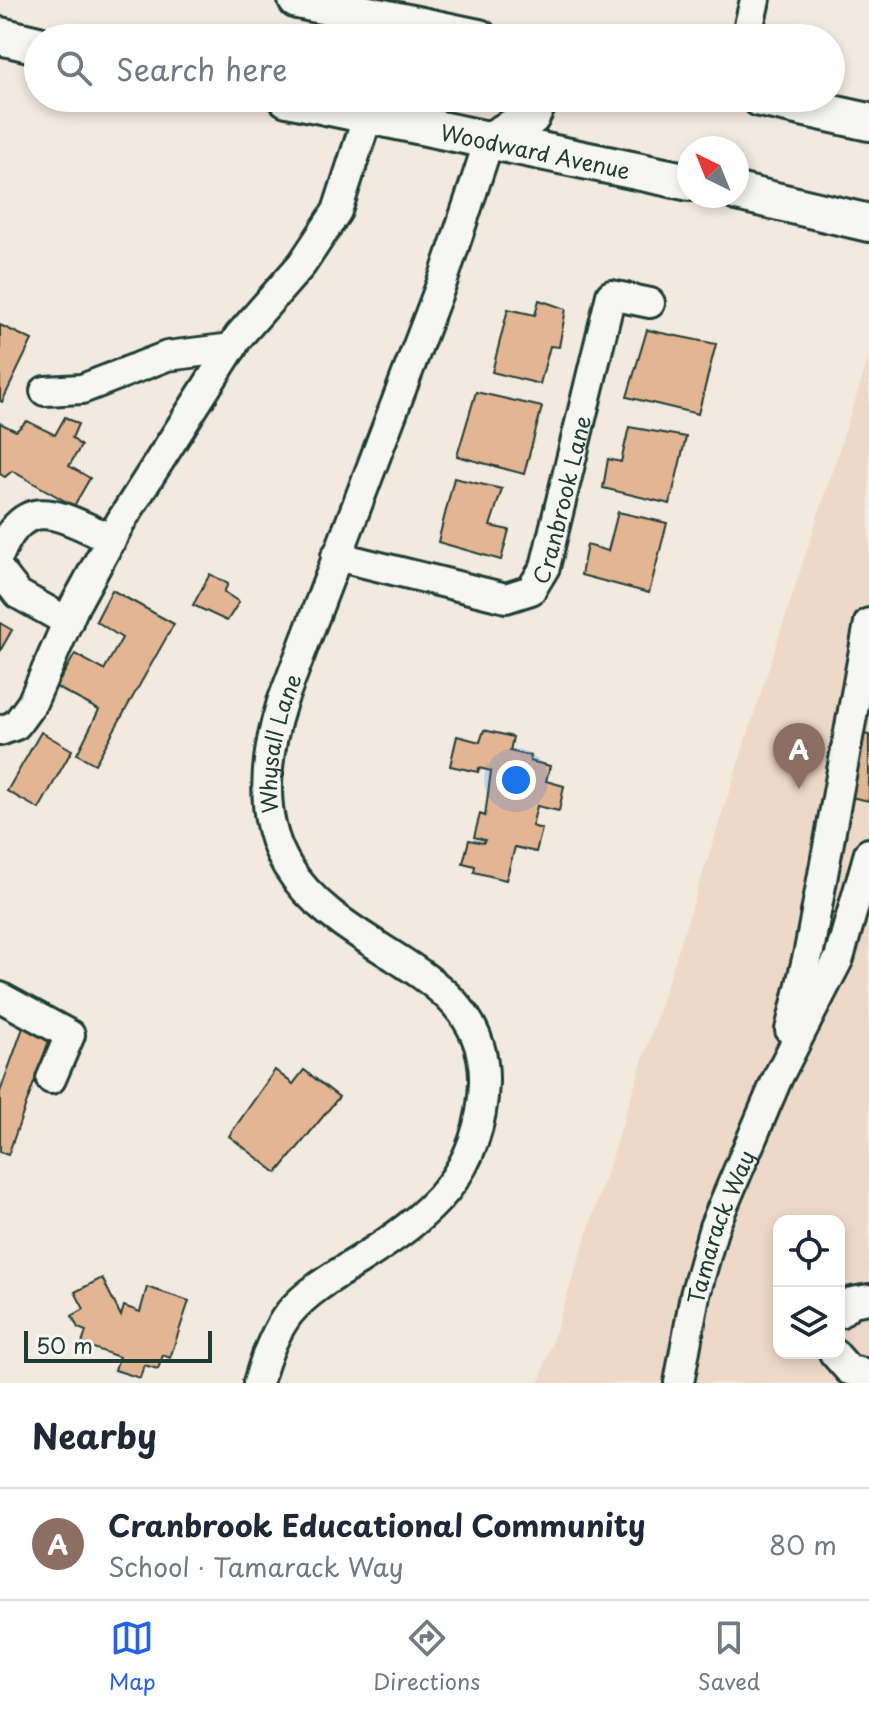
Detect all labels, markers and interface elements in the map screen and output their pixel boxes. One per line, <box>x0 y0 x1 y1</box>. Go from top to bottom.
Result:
search box <box>24 24 845 112</box>
icon: search <box>52 46 96 90</box>
text: Search here <box>116 46 288 91</box>
street label: Woodward Avenue <box>438 114 634 186</box>
north arrow <box>677 136 749 208</box>
street label: Cranbrook Lane <box>522 411 598 590</box>
street label: Whysall Lane <box>250 668 308 814</box>
pin: A <box>773 723 825 789</box>
your location <box>496 760 536 800</box>
street label: Tamarack Way <box>677 1144 762 1306</box>
map controls <box>773 1215 845 1359</box>
button: locate <box>773 1215 845 1287</box>
button: layers <box>773 1287 845 1359</box>
scale bar <box>24 1327 212 1363</box>
text: 50 m <box>36 1328 93 1361</box>
text: Nearby <box>32 1409 157 1461</box>
text: Cranbrook Educational Community <box>108 1502 645 1547</box>
text: A <box>48 1525 68 1564</box>
text: 80 m <box>769 1525 837 1564</box>
text: School · Tamarack Way <box>108 1547 404 1586</box>
tab: Map <box>109 1616 156 1697</box>
tab: Directions <box>373 1616 480 1697</box>
tab: Saved <box>698 1616 760 1697</box>

